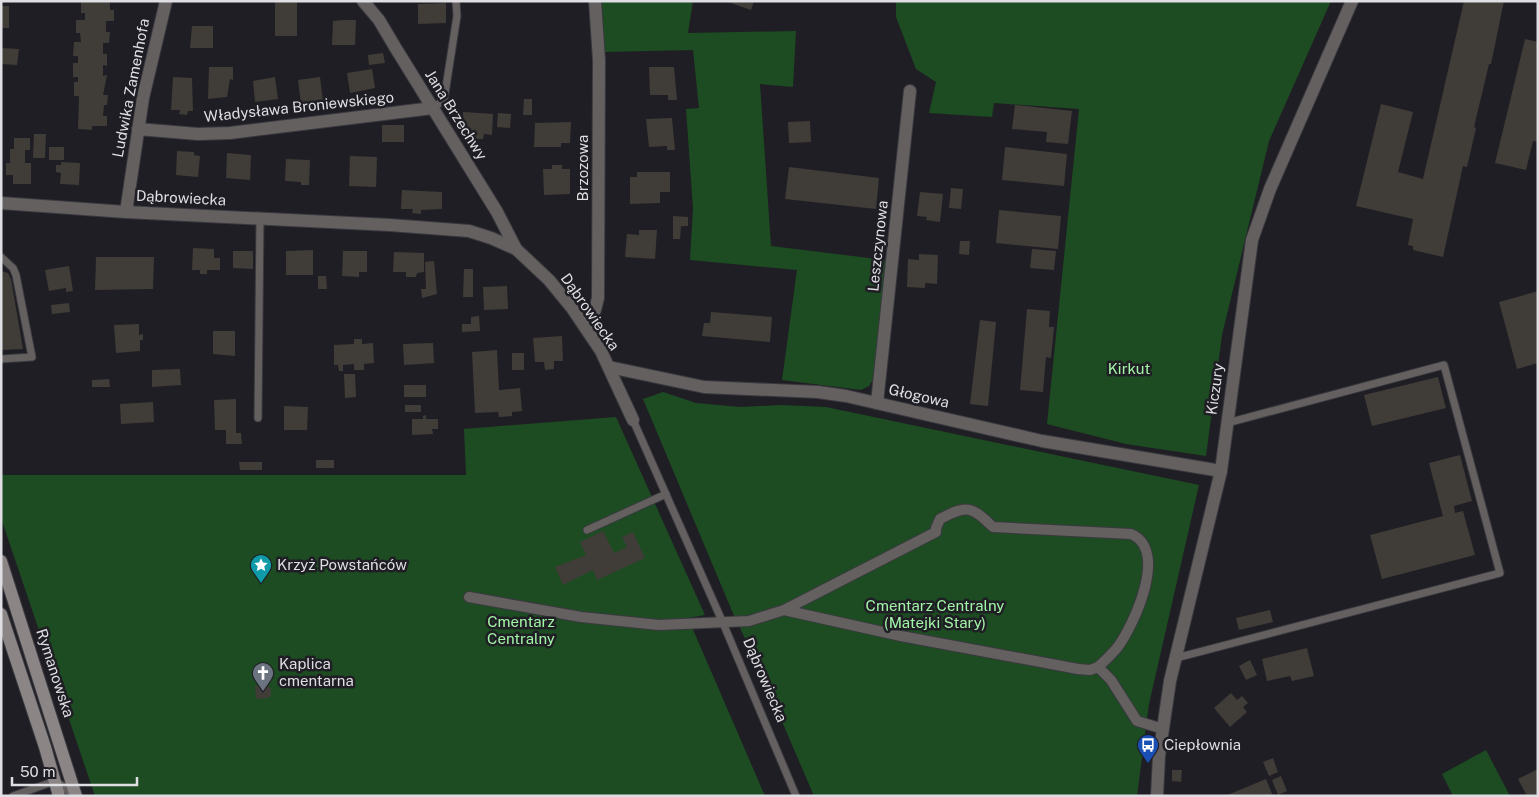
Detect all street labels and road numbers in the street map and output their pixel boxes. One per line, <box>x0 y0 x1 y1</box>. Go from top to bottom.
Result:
street label: Ludwika Zamenhofa <box>109 17 152 159</box>
street label: Jana Brzechwy <box>422 67 491 163</box>
street label: Władysława Broniewskiego <box>203 88 395 125</box>
street label: Brzozowa <box>574 135 591 201</box>
street label: Dąbrowiecka <box>136 187 227 208</box>
street label: Leszczynowa <box>864 200 891 292</box>
street label: Dąbrowiecka <box>558 270 623 354</box>
street label: Kiczury <box>1202 362 1227 416</box>
street label: Głogowa <box>887 380 951 411</box>
street label: Rymanowska <box>33 626 78 719</box>
street label: Dąbrowiecka <box>740 635 791 725</box>

